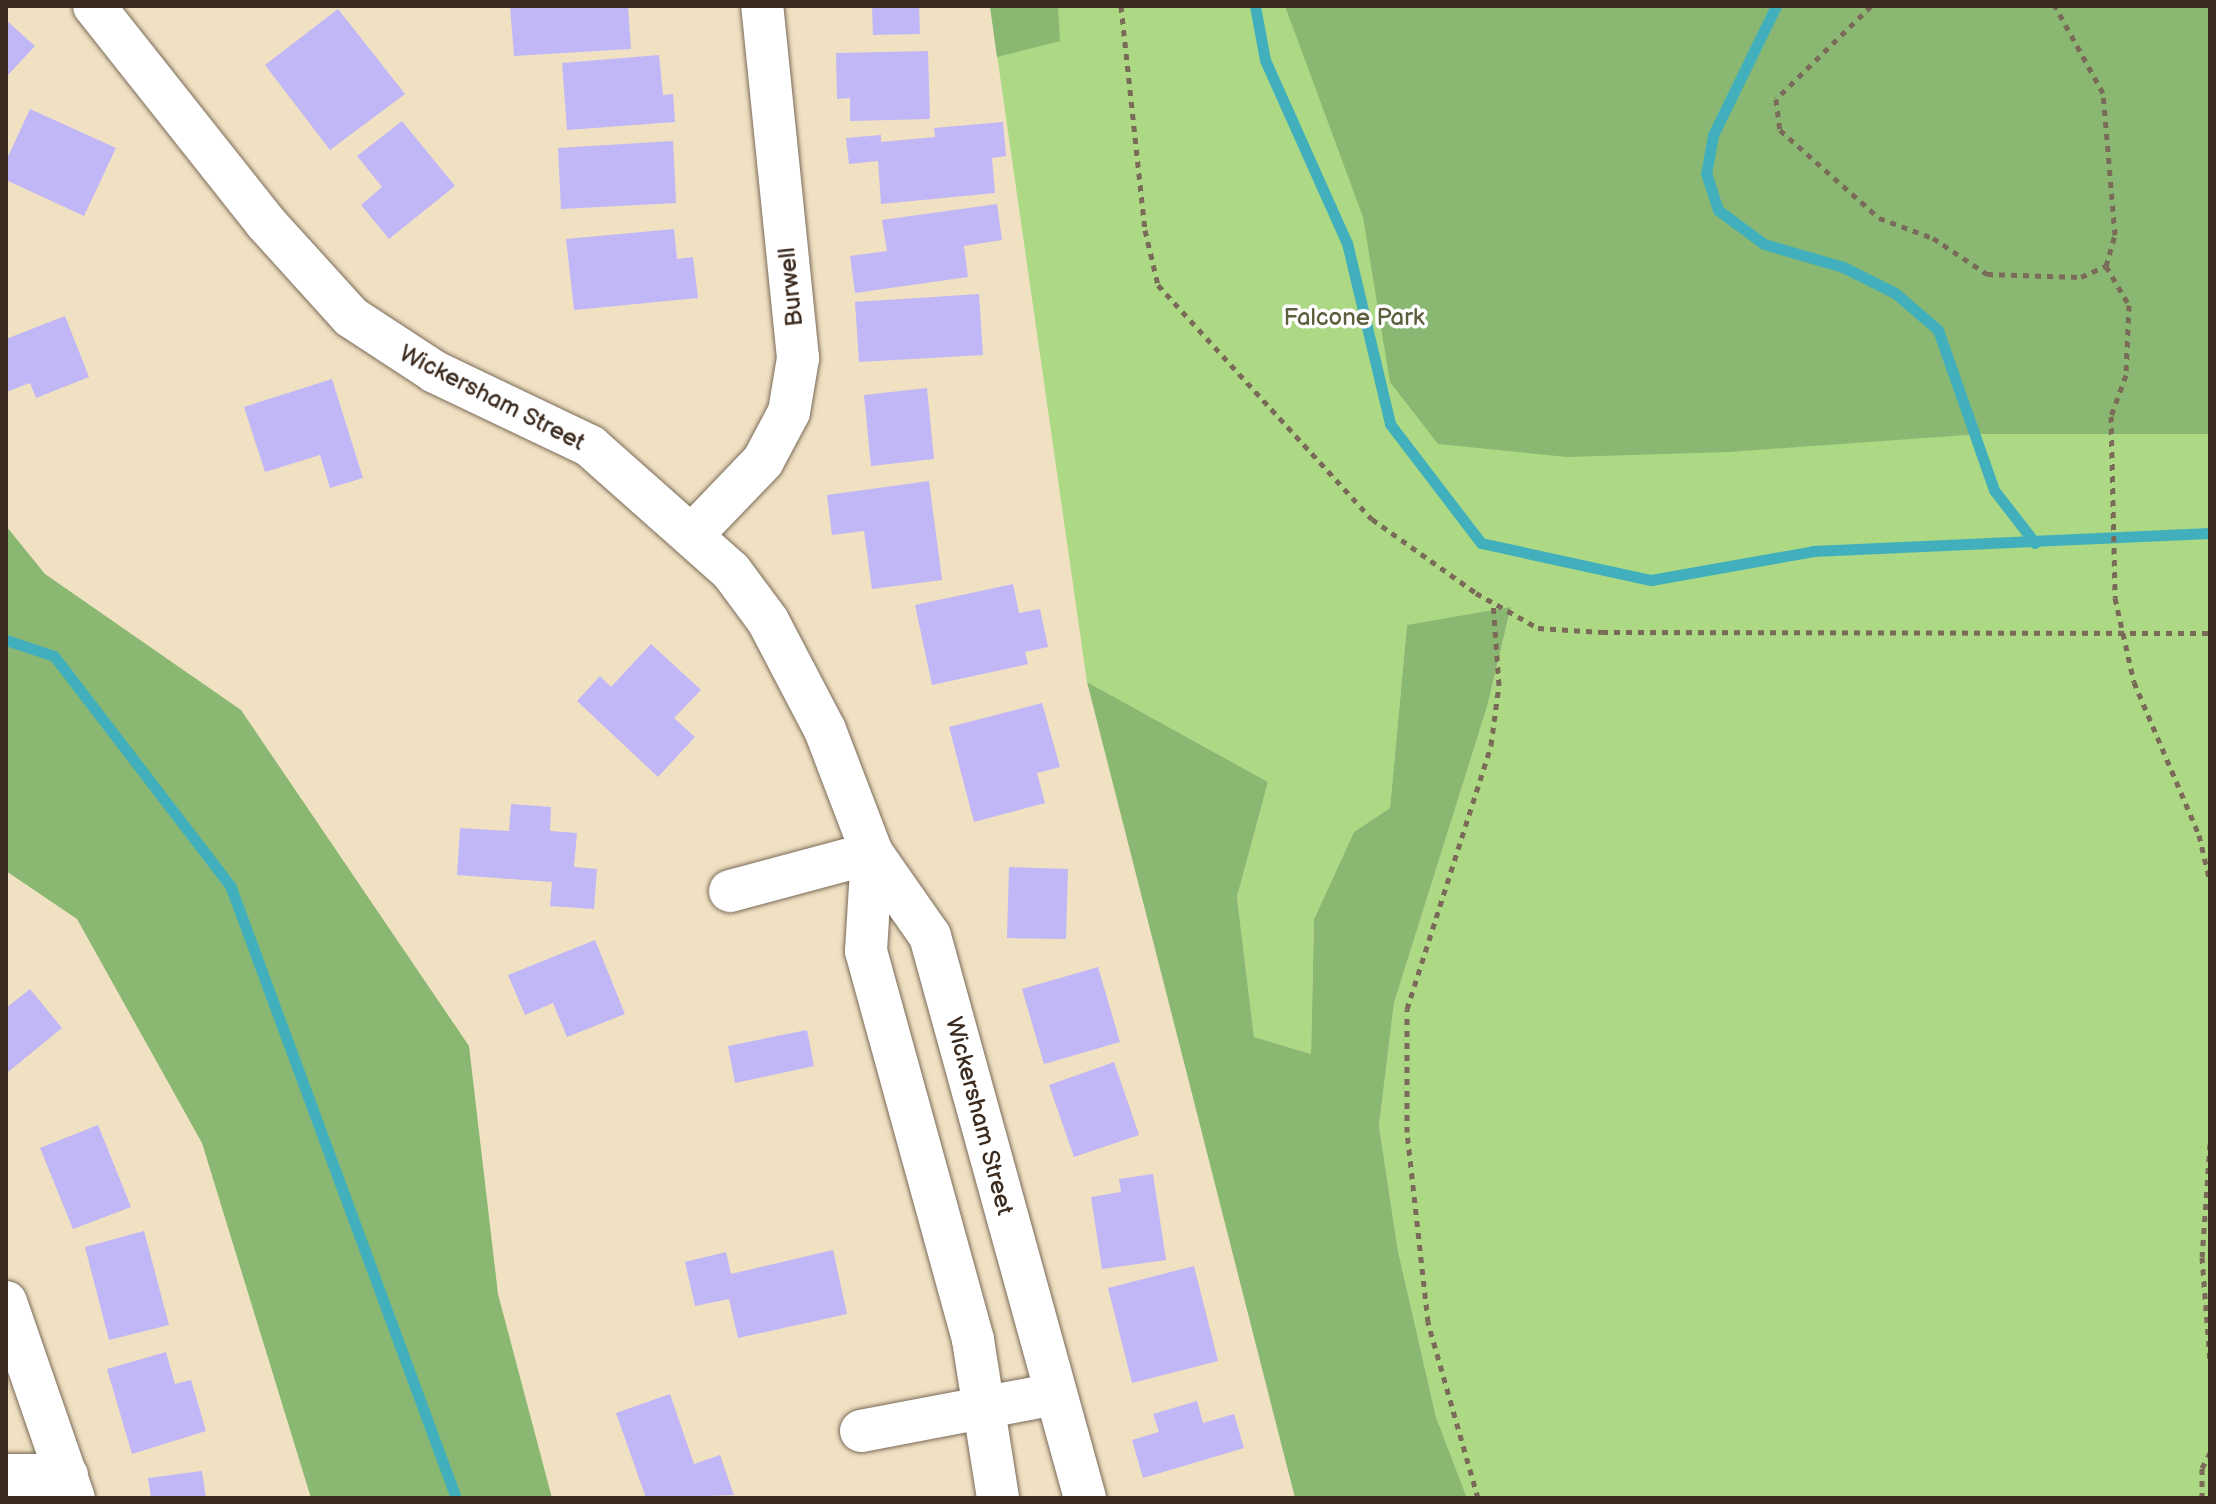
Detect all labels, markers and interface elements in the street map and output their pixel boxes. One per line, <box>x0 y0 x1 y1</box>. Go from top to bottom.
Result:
street label: Burwell <box>773 246 809 328</box>
park label: Falcone Park <box>1283 304 1425 332</box>
street label: Wickersham Street <box>394 339 590 457</box>
street label: Wickersham Street <box>939 1014 1019 1218</box>

